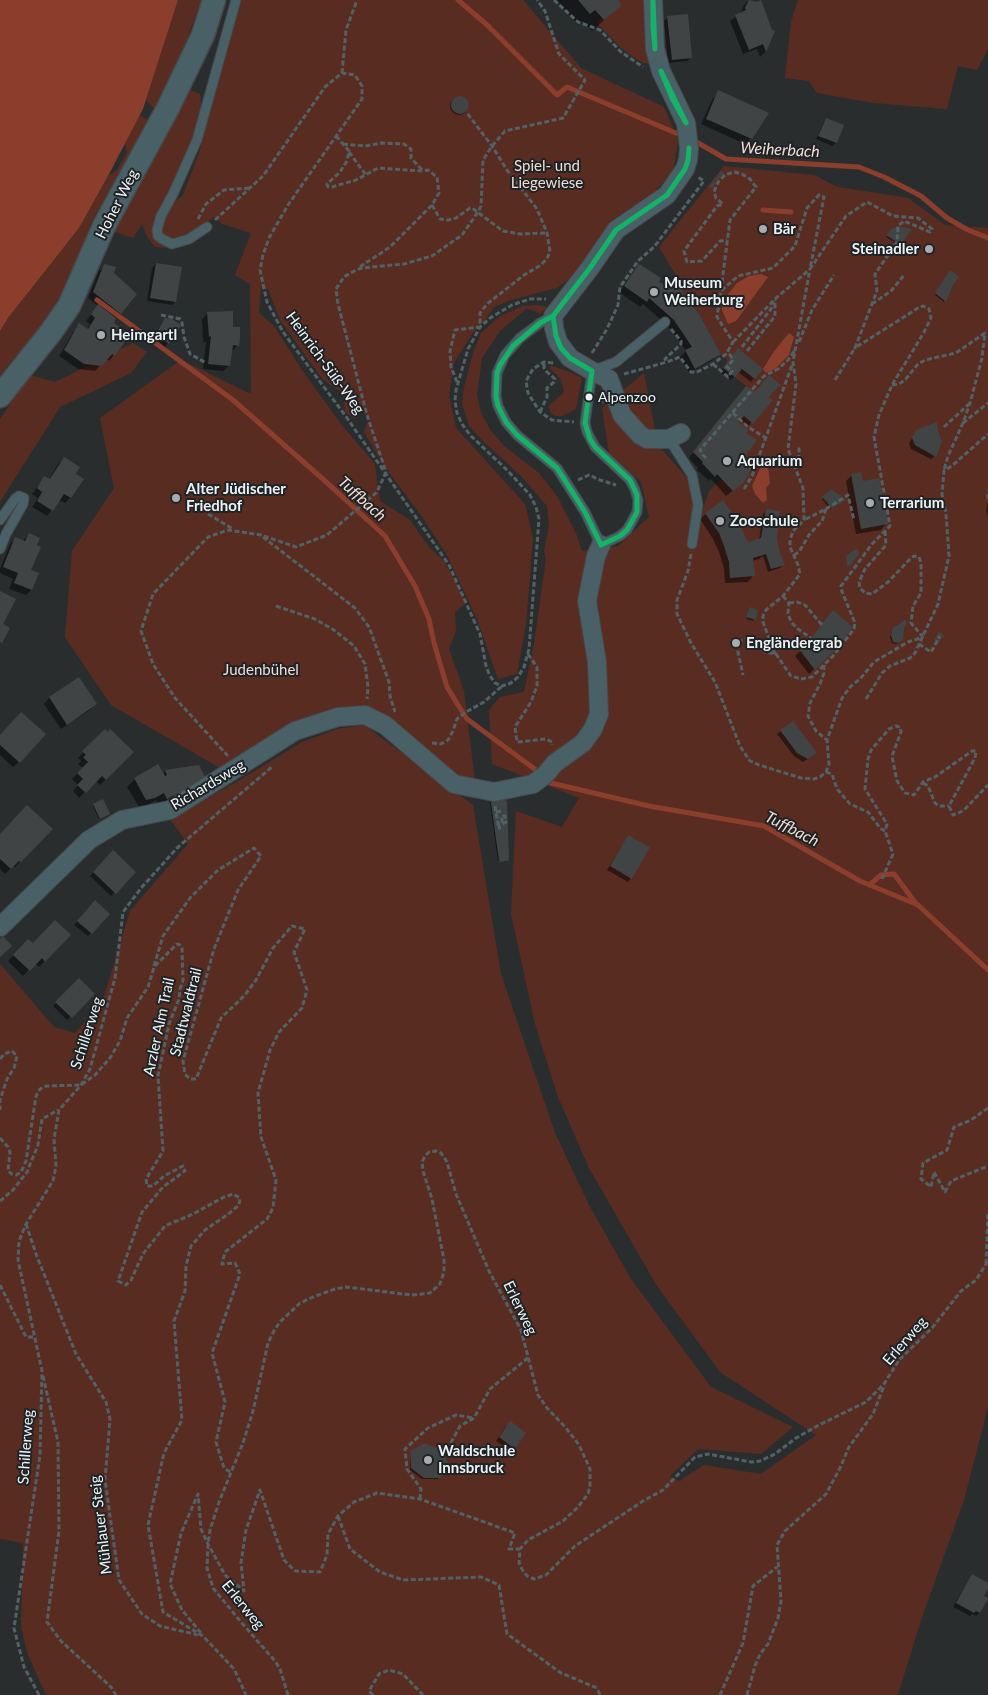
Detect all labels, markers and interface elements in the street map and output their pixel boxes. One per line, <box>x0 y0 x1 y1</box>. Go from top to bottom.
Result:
water label: Weiherbach <box>740 138 820 162</box>
park label: Spiel- und Liegewiese <box>511 157 583 192</box>
street label: Hoher Weg <box>92 166 142 242</box>
place label: Bär <box>773 220 796 238</box>
marker: Bär <box>757 223 769 235</box>
place label: Steinadler <box>852 240 919 258</box>
marker: Steinadler <box>923 243 935 255</box>
place label: Museum Weiherburg <box>664 274 743 309</box>
marker: Museum Weiherburg <box>648 286 660 298</box>
street label: Heinrich-Süß-Weg <box>282 308 368 418</box>
place label: Heimgartl <box>111 326 177 344</box>
marker: Heimgartl <box>95 329 107 341</box>
place label: Alpenzoo <box>598 389 656 405</box>
marker: Alpenzoo <box>584 392 594 402</box>
place label: Aquarium <box>737 452 802 470</box>
marker: Aquarium <box>721 455 733 467</box>
water label: Tuffbach <box>334 472 390 526</box>
place label: Alter Jüdischer Friedhof <box>186 480 286 515</box>
marker: Alter Jüdischer Friedhof <box>170 492 182 504</box>
place label: Terrarium <box>880 494 944 512</box>
marker: Terrarium <box>864 497 876 509</box>
place label: Zooschule <box>730 512 798 530</box>
marker: Zooschule <box>714 515 726 527</box>
place label: Engländergrab <box>746 634 842 652</box>
marker: Engländergrab <box>730 637 742 649</box>
park label: Judenbühel <box>223 661 299 679</box>
street label: Richardsweg <box>168 756 248 814</box>
water label: Tuffbach <box>762 807 822 851</box>
street label: Stadtwaldtrail <box>166 966 206 1058</box>
street label: Arzler Alm Trail <box>140 976 178 1078</box>
street label: Schillerweg <box>67 995 107 1071</box>
street label: Erlerweg <box>499 1278 541 1338</box>
street label: Erlerweg <box>879 1313 931 1369</box>
street label: Schillerweg <box>14 1409 38 1485</box>
place label: Waldschule Innsbruck <box>438 1442 515 1477</box>
marker: Waldschule Innsbruck <box>422 1454 434 1466</box>
street label: Mühlauer Steig <box>86 1474 116 1576</box>
street label: Erlerweg <box>218 1577 268 1633</box>

